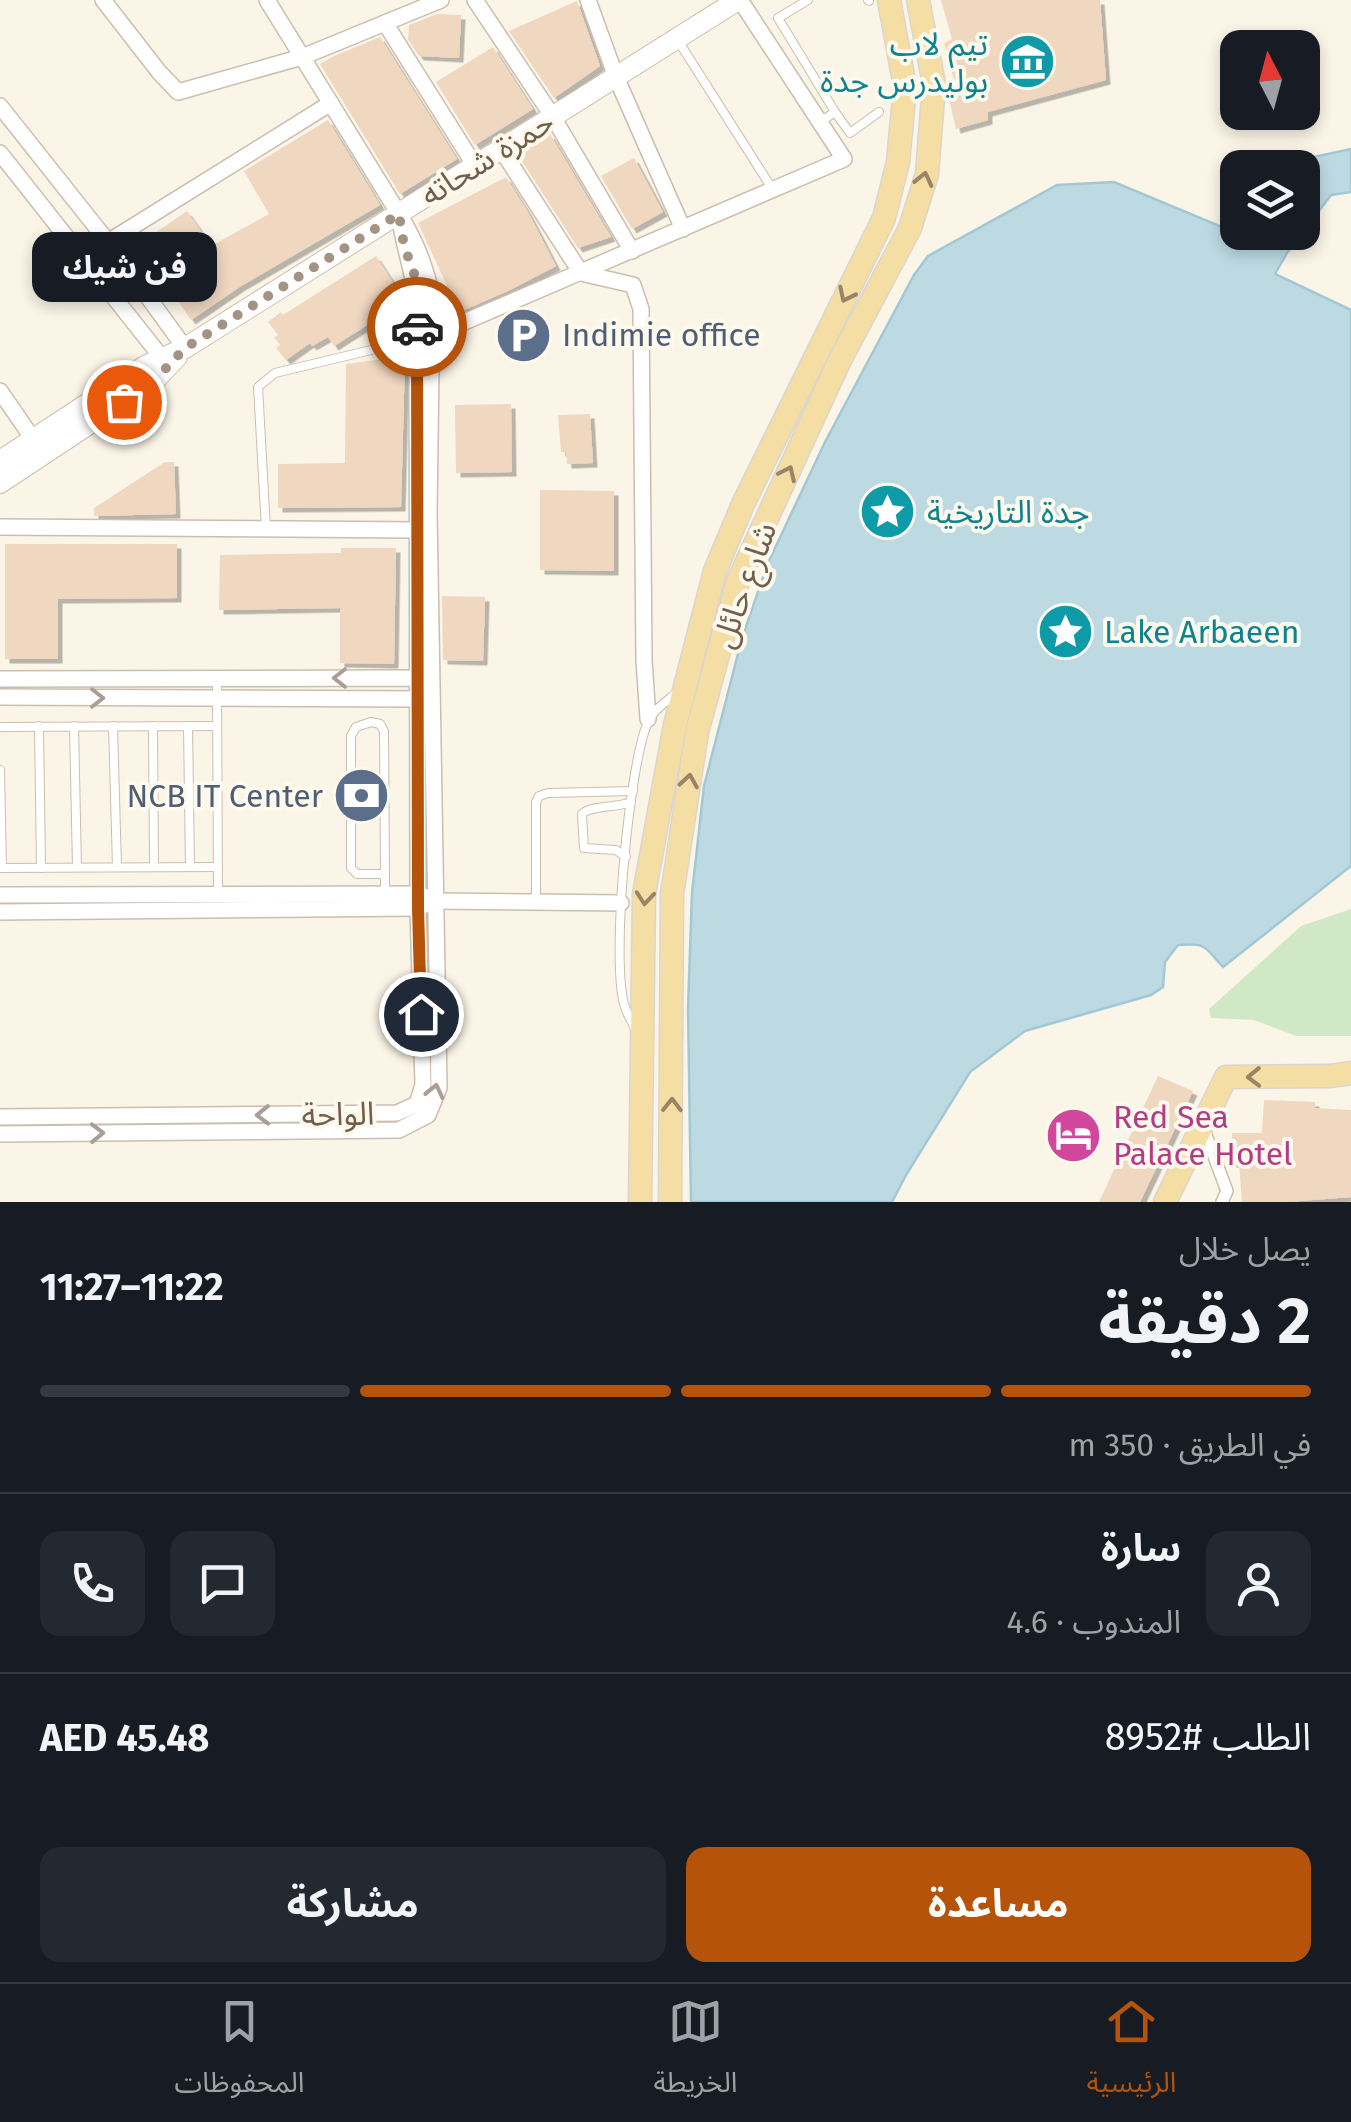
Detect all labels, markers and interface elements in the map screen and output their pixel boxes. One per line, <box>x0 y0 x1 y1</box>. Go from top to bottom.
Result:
place label: تيم لاب بوليدرس جدة <box>820 25 988 100</box>
north arrow <box>1220 30 1320 130</box>
map controls <box>1220 30 1320 250</box>
museum icon: تيم لاب بوليدرس جدة <box>997 32 1057 92</box>
street label: حمزة شحاته <box>413 102 561 214</box>
button: layers <box>1220 150 1320 250</box>
one-way arrow <box>912 171 933 188</box>
callout: فن شيك <box>32 232 216 302</box>
text: فن شيك <box>62 248 187 286</box>
courier <box>367 277 467 377</box>
one-way arrow <box>838 285 858 303</box>
icon: car <box>390 300 445 355</box>
parking icon: Indimie office <box>493 305 553 365</box>
place label: Indimie office <box>562 316 761 354</box>
pin <box>82 360 167 445</box>
icon: bag <box>97 375 152 430</box>
one-way arrow <box>776 465 796 483</box>
place icon: جدة التاريخية <box>858 482 918 542</box>
place label: جدة التاريخية <box>927 493 1090 531</box>
street label: شارع حائل <box>704 517 789 655</box>
place icon: Lake Arbaeen <box>1035 602 1095 662</box>
place label: Lake Arbaeen <box>1104 613 1299 651</box>
one-way arrow <box>332 667 348 689</box>
one-way arrow <box>90 687 106 709</box>
bank icon: NCB IT Center <box>332 766 392 826</box>
one-way arrow <box>678 773 699 789</box>
place label: NCB IT Center <box>126 777 324 815</box>
one-way arrow <box>635 890 657 906</box>
pin <box>379 972 464 1057</box>
icon: home <box>394 987 449 1042</box>
one-way arrow <box>1245 1066 1260 1088</box>
one-way arrow <box>423 1082 444 1099</box>
street label: الواحة <box>301 1094 375 1134</box>
one-way arrow <box>661 1096 683 1112</box>
place label: Red Sea Palace Hotel <box>1113 1098 1292 1173</box>
one-way arrow <box>254 1104 270 1126</box>
hotel icon: Red Sea Palace Hotel <box>1044 1105 1104 1165</box>
one-way arrow <box>90 1123 106 1144</box>
text: يصل خلال <box>1179 1230 1311 1268</box>
text: 11:22–11:27 <box>40 1264 224 1310</box>
text: 2 دقيقة <box>1098 1282 1311 1360</box>
text: في الطريق · 350 m <box>1068 1426 1311 1464</box>
text: سارة <box>1101 1525 1181 1571</box>
button: phone <box>40 1531 145 1636</box>
button: chat <box>170 1531 275 1636</box>
button: person <box>1206 1531 1311 1636</box>
text: المندوب · 4.6 <box>1006 1603 1181 1641</box>
text: الطلب #8952 <box>1105 1714 1311 1760</box>
text: AED 45.48 <box>40 1715 209 1761</box>
button: مشاركة <box>40 1847 666 1962</box>
button: مساعدة <box>686 1847 1311 1962</box>
tab: المحفوظات <box>175 1994 305 2113</box>
tab: الخريطة <box>654 1994 737 2113</box>
tab: الرئيسية <box>1086 1994 1176 2113</box>

